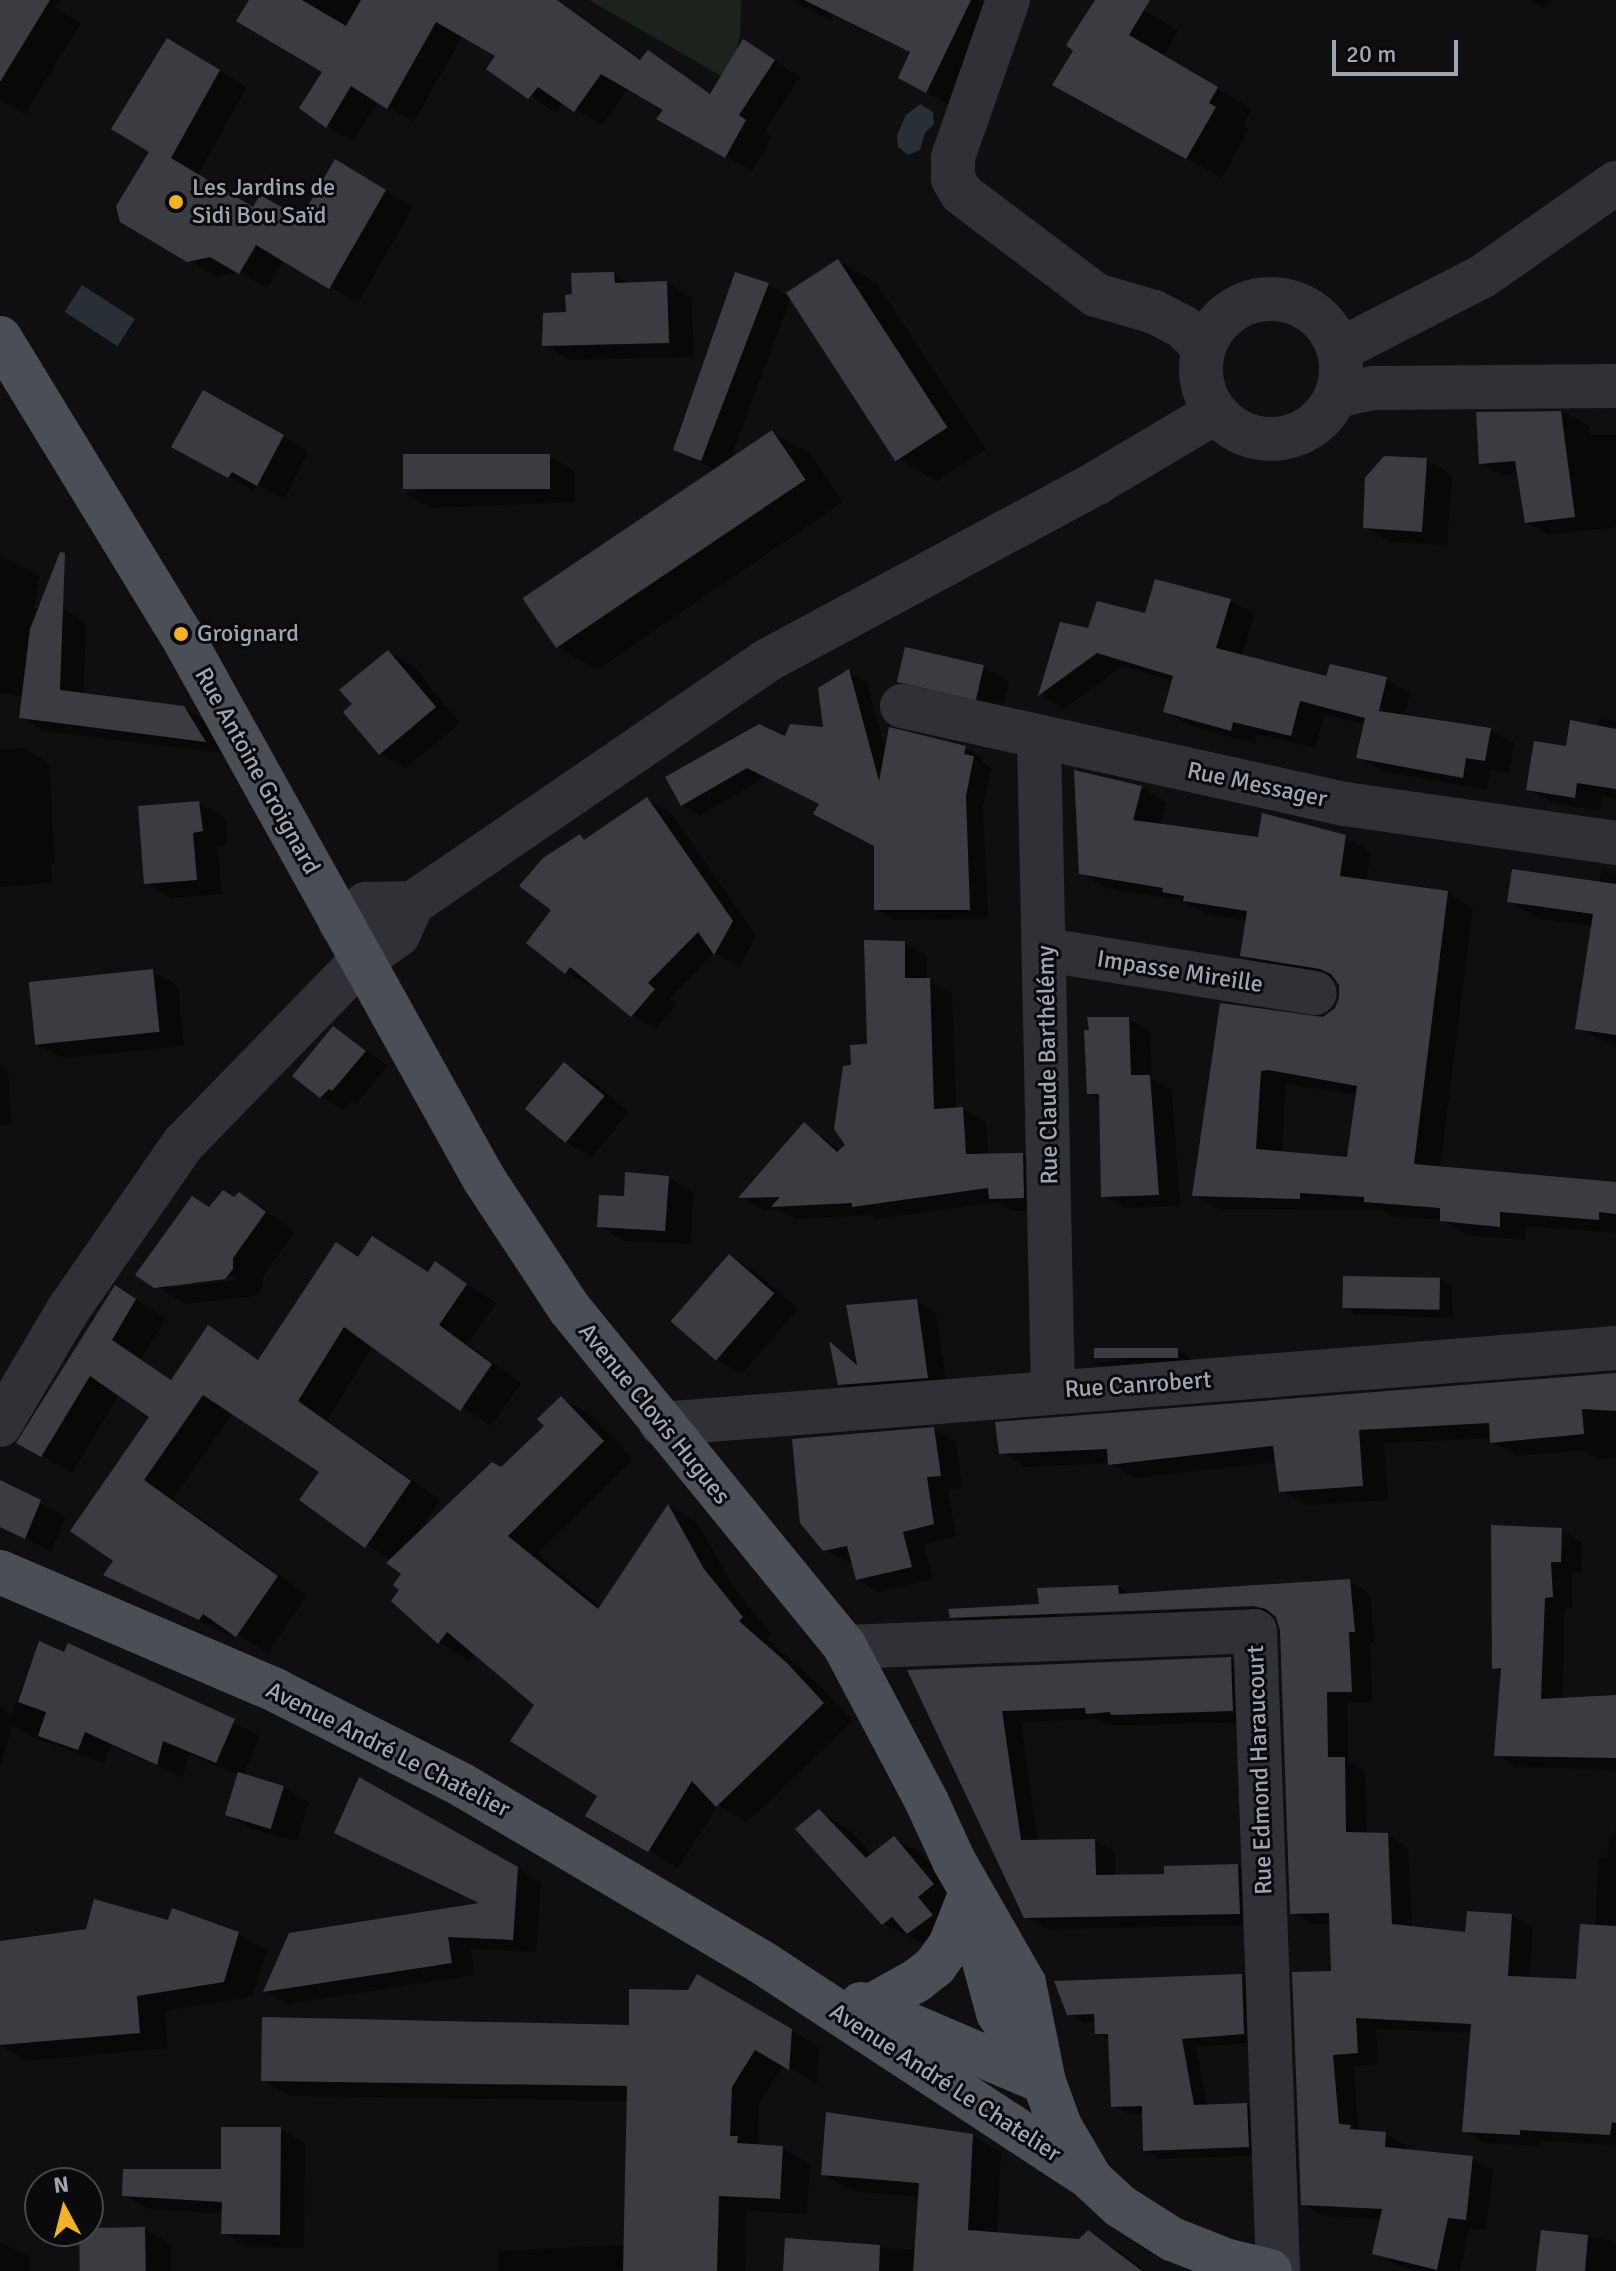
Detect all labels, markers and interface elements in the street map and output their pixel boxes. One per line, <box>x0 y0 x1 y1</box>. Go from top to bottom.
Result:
scale bar <box>1336 24 1462 74</box>
text: 20 m <box>1346 39 1396 69</box>
place label: Les Jardins de Sidi Bou Saïd <box>192 174 335 230</box>
marker: Les Jardins de Sidi Bou Saïd <box>167 193 185 211</box>
place label: Groignard <box>197 620 299 648</box>
marker: Groignard <box>172 625 190 643</box>
street label: Rue Antoine Groignard <box>188 663 326 879</box>
street label: Rue Messager <box>1184 756 1330 814</box>
street label: Rue Claude Barthélémy <box>1032 945 1064 1185</box>
street label: Impasse Mireille <box>1095 945 1265 999</box>
street label: Avenue Clovis Hugues <box>572 1318 736 1510</box>
street label: Rue Canrobert <box>1064 1366 1212 1404</box>
street label: Rue Edmond Haraucourt <box>1241 1645 1279 1895</box>
street label: Avenue André Le Chatelier <box>261 1676 515 1824</box>
street label: Avenue André Le Chatelier <box>824 1997 1066 2169</box>
north arrow <box>24 2167 104 2247</box>
text: N <box>52 2170 71 2199</box>

